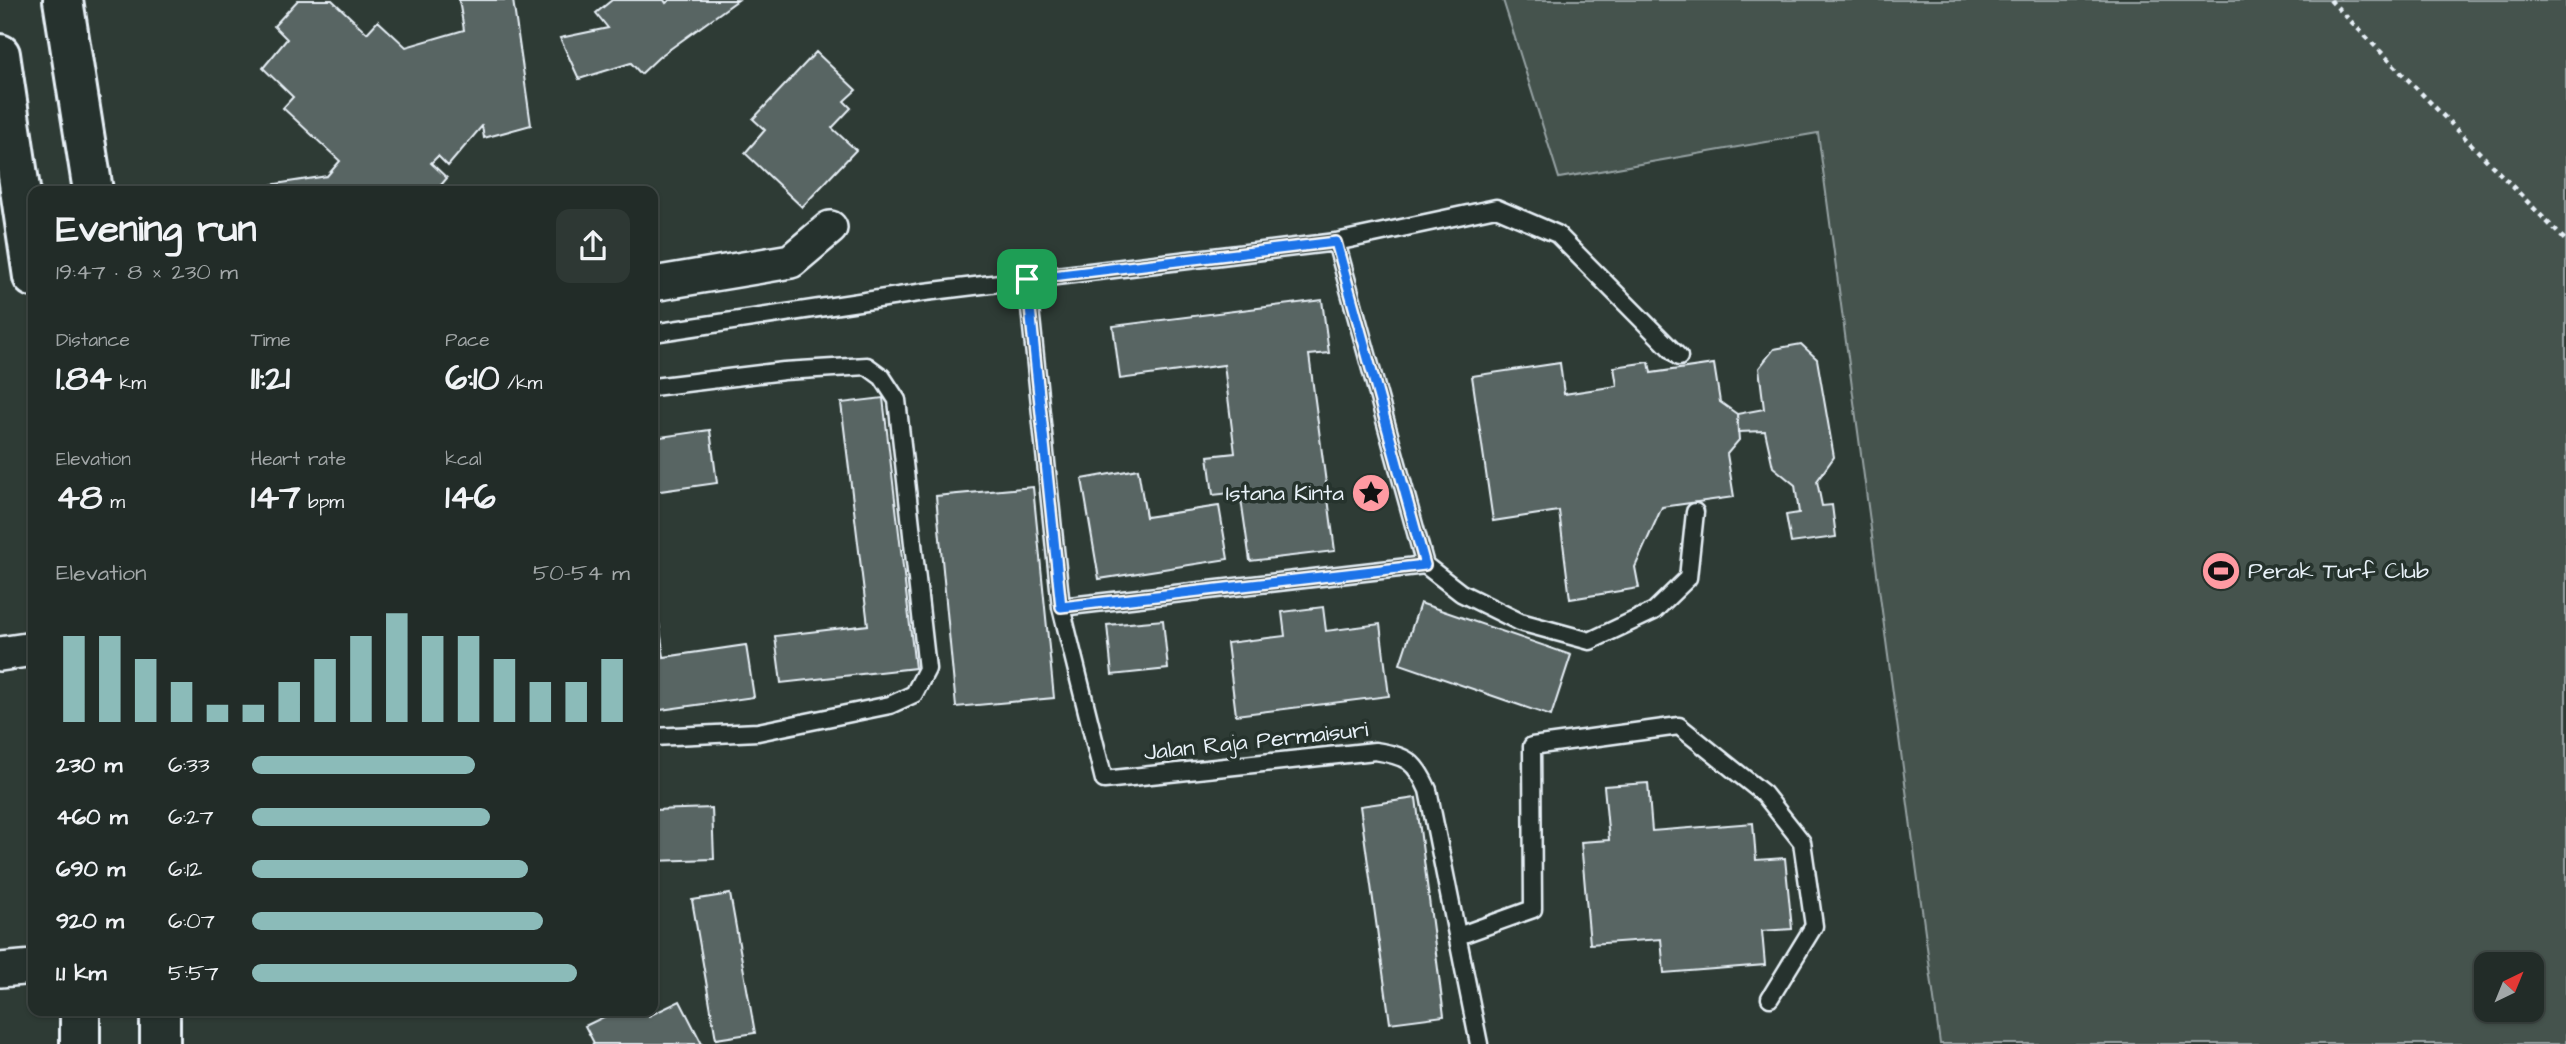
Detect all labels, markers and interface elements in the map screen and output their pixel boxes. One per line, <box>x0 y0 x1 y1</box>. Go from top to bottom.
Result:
text: Evening run <box>56 204 257 256</box>
button: share <box>556 209 630 283</box>
pin <box>997 249 1057 309</box>
text: 19:47 · 8 × 230 m <box>56 256 238 288</box>
icon: arrive <box>1008 260 1046 298</box>
text: Distance <box>56 327 130 354</box>
text: Time <box>251 327 290 354</box>
text: Pace <box>445 327 489 354</box>
text: 1.84 <box>56 354 112 403</box>
text: 11:21 <box>251 354 290 403</box>
text: 6:10 <box>445 354 500 403</box>
text: km <box>112 370 146 397</box>
text: /km <box>500 370 542 397</box>
text: Elevation <box>56 446 131 473</box>
text: Heart rate <box>251 446 346 473</box>
text: kcal <box>445 446 482 473</box>
place icon: Istana Kinta <box>1350 472 1392 514</box>
text: 48 <box>56 473 103 522</box>
text: 147 <box>251 473 301 522</box>
text: 146 <box>445 473 496 522</box>
place label: Istana Kinta <box>1226 477 1344 509</box>
text: m <box>103 489 125 516</box>
text: bpm <box>301 489 344 516</box>
sports icon: Perak Turf Club <box>2200 550 2242 592</box>
place label: Perak Turf Club <box>2248 555 2429 587</box>
text: Elevation <box>56 557 147 589</box>
text: 50–54 m <box>533 557 630 589</box>
street label: Jalan Raja Permaisuri <box>1142 713 1370 769</box>
text: 230 m <box>56 749 122 781</box>
text: 6:33 <box>168 749 210 781</box>
text: 460 m <box>56 801 128 833</box>
text: 6:27 <box>168 801 214 833</box>
text: 690 m <box>56 853 125 885</box>
text: 6:12 <box>168 853 202 885</box>
text: 920 m <box>56 905 124 937</box>
text: 6:07 <box>168 905 215 937</box>
north arrow <box>2474 952 2544 1022</box>
map controls <box>2474 952 2544 1022</box>
text: 1.1 km <box>56 957 106 989</box>
text: 5:57 <box>168 957 219 989</box>

